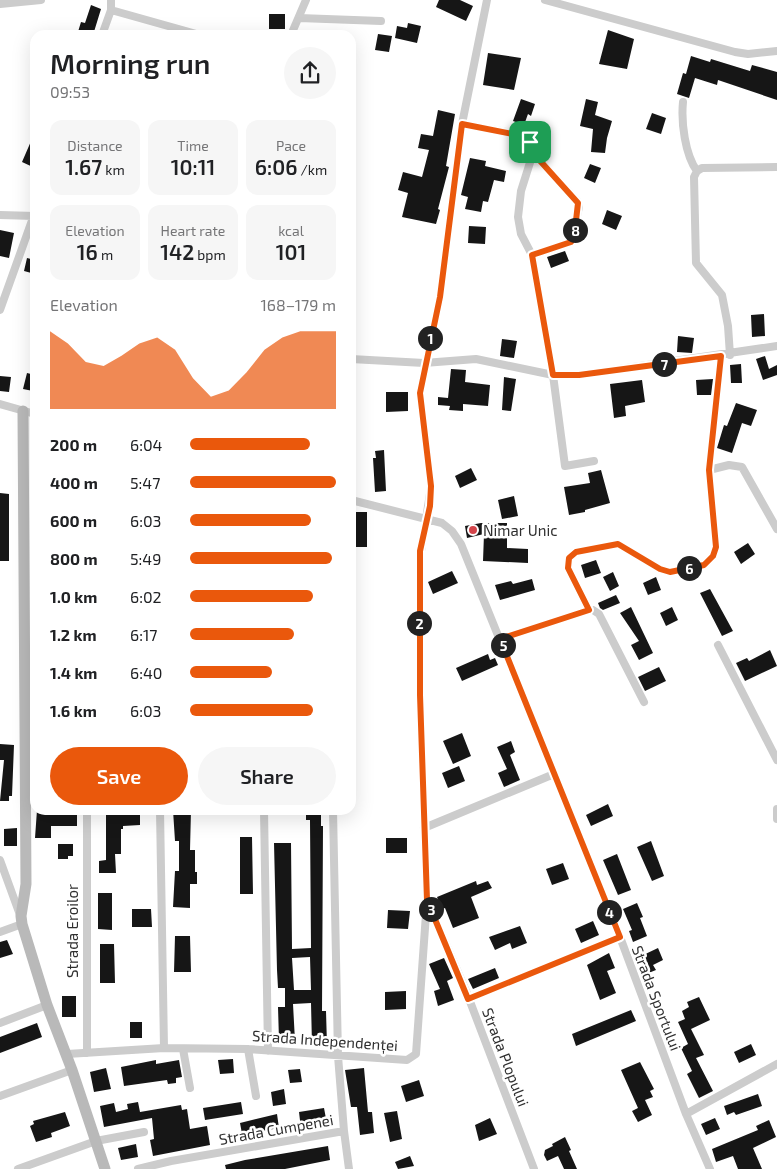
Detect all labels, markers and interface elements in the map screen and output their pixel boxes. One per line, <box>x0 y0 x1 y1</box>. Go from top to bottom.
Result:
text: Morning run <box>50 46 210 80</box>
button: share <box>284 47 336 99</box>
text: 09:53 <box>50 82 90 101</box>
pin <box>509 121 551 163</box>
icon: arrive <box>516 128 544 156</box>
text: Distance <box>67 137 123 154</box>
text: Time <box>177 137 209 154</box>
text: Pace <box>276 137 306 154</box>
text: 1.67 <box>65 154 102 179</box>
text: 10:11 <box>171 154 215 179</box>
text: 6:06 <box>255 154 297 179</box>
text: km <box>102 161 125 178</box>
text: /km <box>297 161 327 178</box>
pin: 8 <box>562 218 588 242</box>
text: Elevation <box>65 222 125 239</box>
text: Heart rate <box>161 222 225 239</box>
text: kcal <box>278 222 304 239</box>
text: 8 <box>571 222 580 239</box>
text: 16 <box>77 239 98 264</box>
text: 142 <box>160 239 194 264</box>
text: 101 <box>276 239 306 264</box>
text: m <box>98 246 113 263</box>
text: bpm <box>194 246 226 263</box>
text: Elevation <box>50 295 118 314</box>
text: 168–179 m <box>261 295 336 314</box>
pin: 1 <box>418 326 442 350</box>
text: 1 <box>427 330 434 347</box>
pin: 7 <box>652 352 676 376</box>
text: 7 <box>661 356 668 373</box>
text: 200 m <box>50 435 97 454</box>
text: 6:04 <box>130 435 162 454</box>
text: 400 m <box>50 473 98 492</box>
text: 5:47 <box>130 473 160 492</box>
text: 600 m <box>50 511 97 530</box>
text: 6:03 <box>130 511 161 530</box>
place label: Nimar Unic <box>483 521 557 539</box>
marker: Nimar Unic <box>467 524 479 536</box>
text: 800 m <box>50 549 98 568</box>
text: 5:49 <box>130 549 161 568</box>
pin: 6 <box>676 556 702 580</box>
text: 6 <box>685 560 694 577</box>
text: 1.0 km <box>50 587 97 606</box>
text: 6:02 <box>130 587 162 606</box>
pin: 2 <box>406 610 432 636</box>
text: 2 <box>415 615 424 632</box>
text: 1.2 km <box>50 625 97 644</box>
text: 6:17 <box>130 625 158 644</box>
pin: 5 <box>490 632 516 658</box>
text: 5 <box>500 637 507 654</box>
text: 1.4 km <box>50 663 97 682</box>
text: 6:40 <box>130 663 162 682</box>
text: 1.6 km <box>50 701 97 720</box>
text: 6:03 <box>130 701 161 720</box>
button: Save <box>50 747 188 805</box>
button: Share <box>198 747 336 805</box>
street label: Strada Eroilor <box>63 884 81 978</box>
pin: 3 <box>418 896 444 922</box>
pin: 4 <box>596 900 622 924</box>
text: 3 <box>428 901 435 918</box>
text: 4 <box>605 904 614 921</box>
street label: Strada Sportului <box>629 943 685 1053</box>
street label: Strada Plopului <box>479 1005 533 1109</box>
street label: Strada Independenței <box>251 1026 398 1056</box>
street label: Strada Cumpenei <box>217 1110 335 1148</box>

